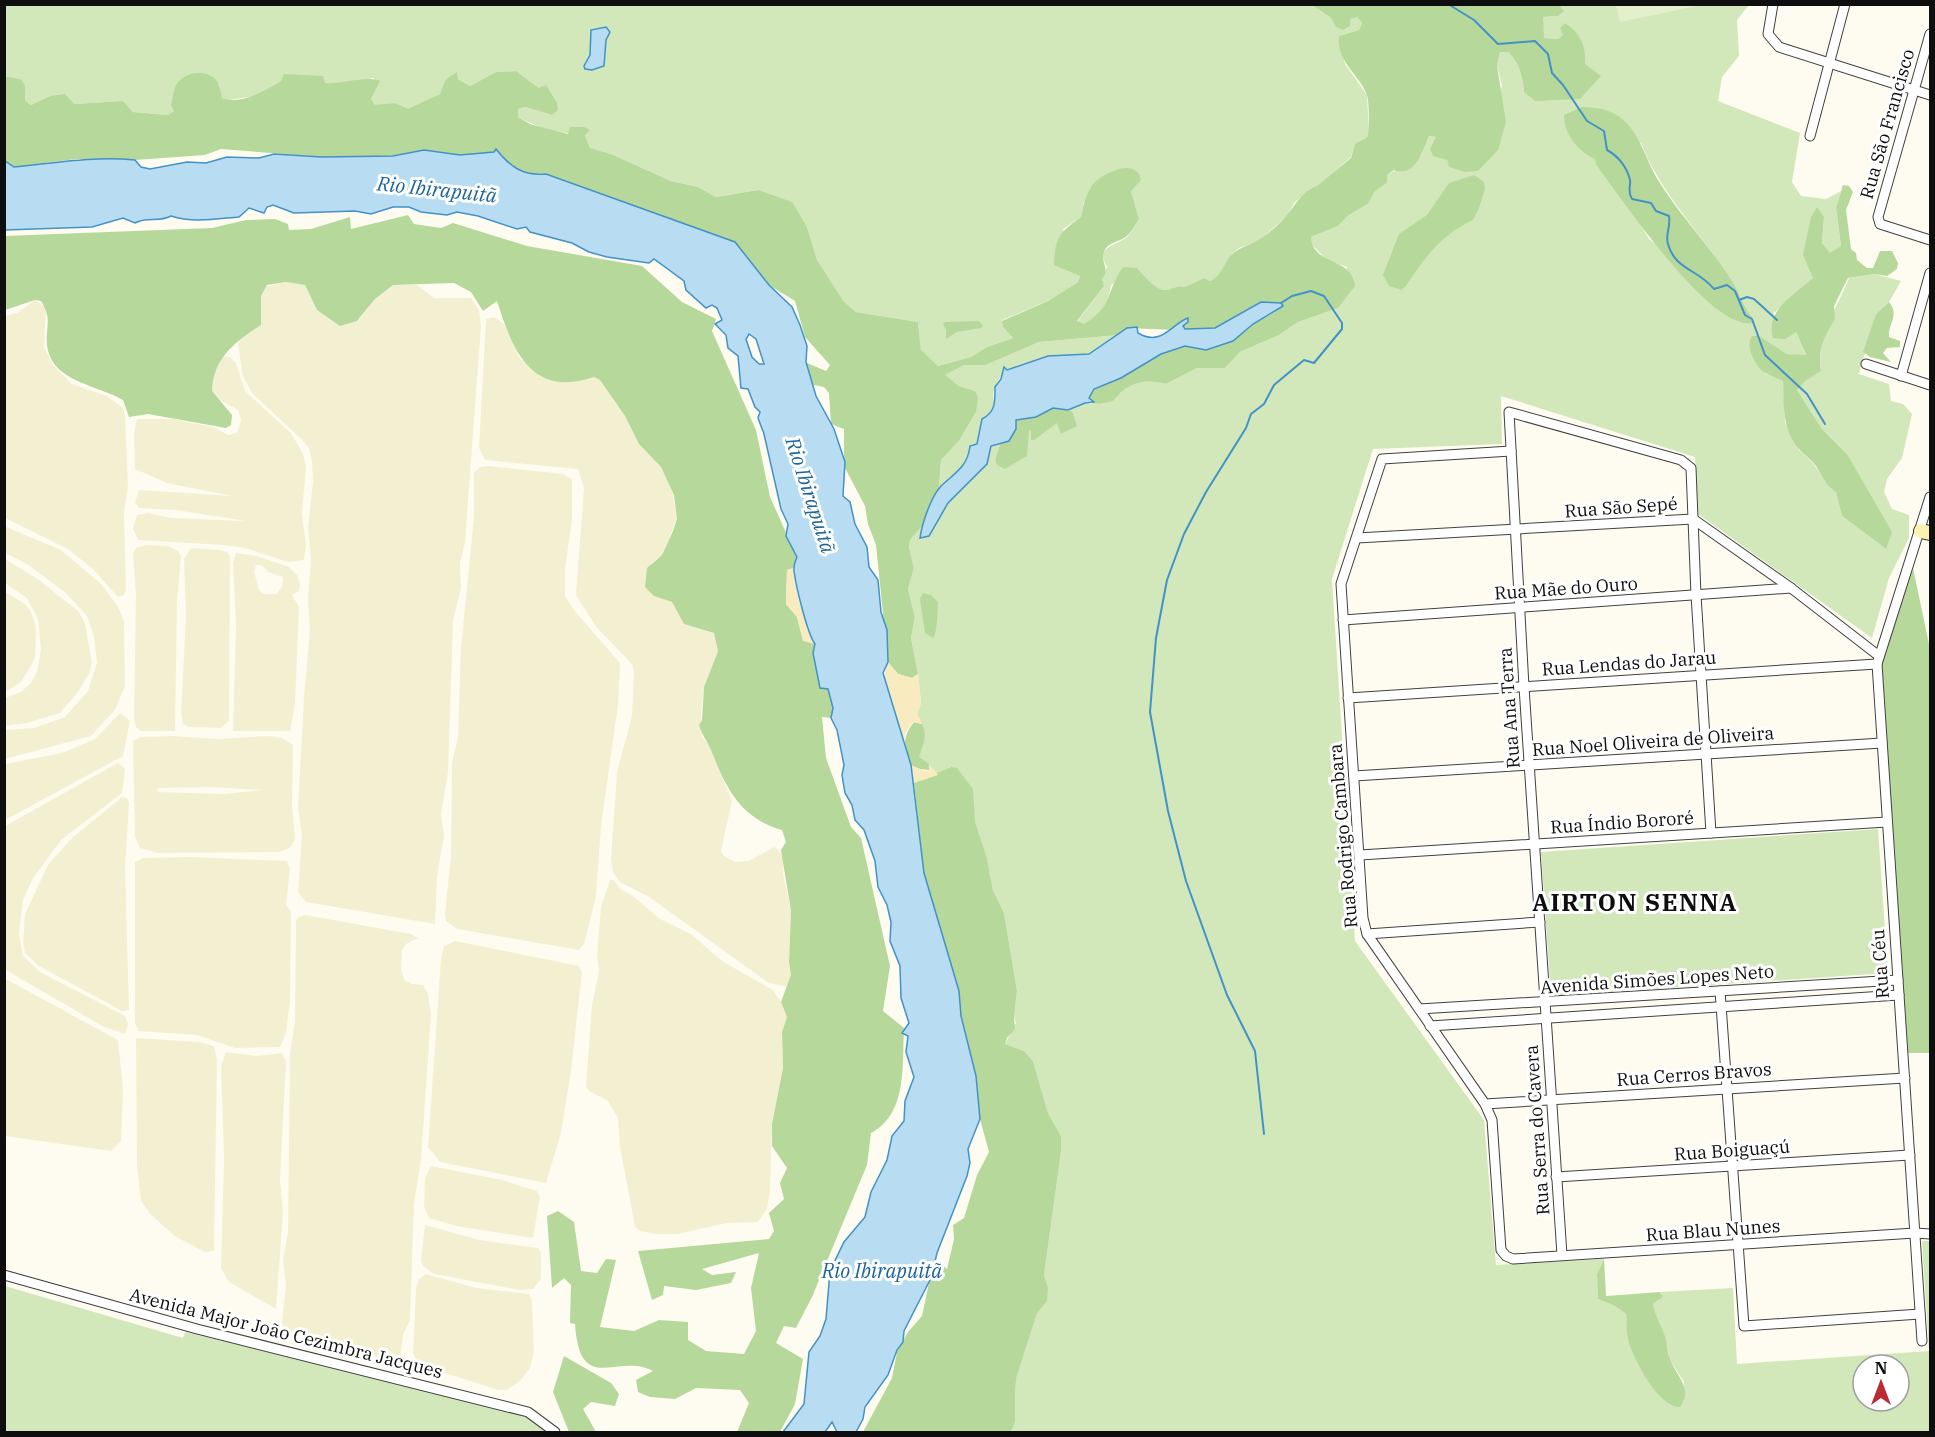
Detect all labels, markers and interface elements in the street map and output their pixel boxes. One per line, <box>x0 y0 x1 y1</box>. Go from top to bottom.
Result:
street label: Rua São Francisco <box>1855 46 1919 202</box>
water label: Rio Ibirapuitã <box>375 169 498 209</box>
water label: Rio Ibirapuitã <box>779 433 842 556</box>
street label: Rua São Sepé <box>1564 492 1678 522</box>
street label: Rua Mãe do Ouro <box>1493 572 1639 604</box>
street label: Rua Lendas do Jarau <box>1541 645 1717 681</box>
street label: Rua Ana Terra <box>1493 646 1525 769</box>
street label: Rua Noel Oliveira de Oliveira <box>1531 721 1775 761</box>
street label: Rua Rodrigo Cambara <box>1323 743 1363 929</box>
street label: Rua Índio Bororé <box>1549 806 1695 838</box>
district label: AIRTON SENNA <box>1532 886 1738 918</box>
street label: Rua Céu <box>1866 929 1894 999</box>
street label: Avenida Simões Lopes Neto <box>1539 959 1775 999</box>
street label: Rua Serra do Cavera <box>1520 1044 1554 1216</box>
street label: Rua Cerros Bravos <box>1616 1057 1772 1091</box>
street label: Rua Boiguaçú <box>1673 1134 1791 1166</box>
street label: Rua Blau Nunes <box>1645 1214 1781 1246</box>
water label: Rio Ibirapuitã <box>821 1257 942 1284</box>
street label: Avenida Major João Cezimbra Jacques <box>127 1283 445 1383</box>
north arrow <box>1851 1353 1911 1413</box>
text: N <box>1875 1358 1887 1378</box>

